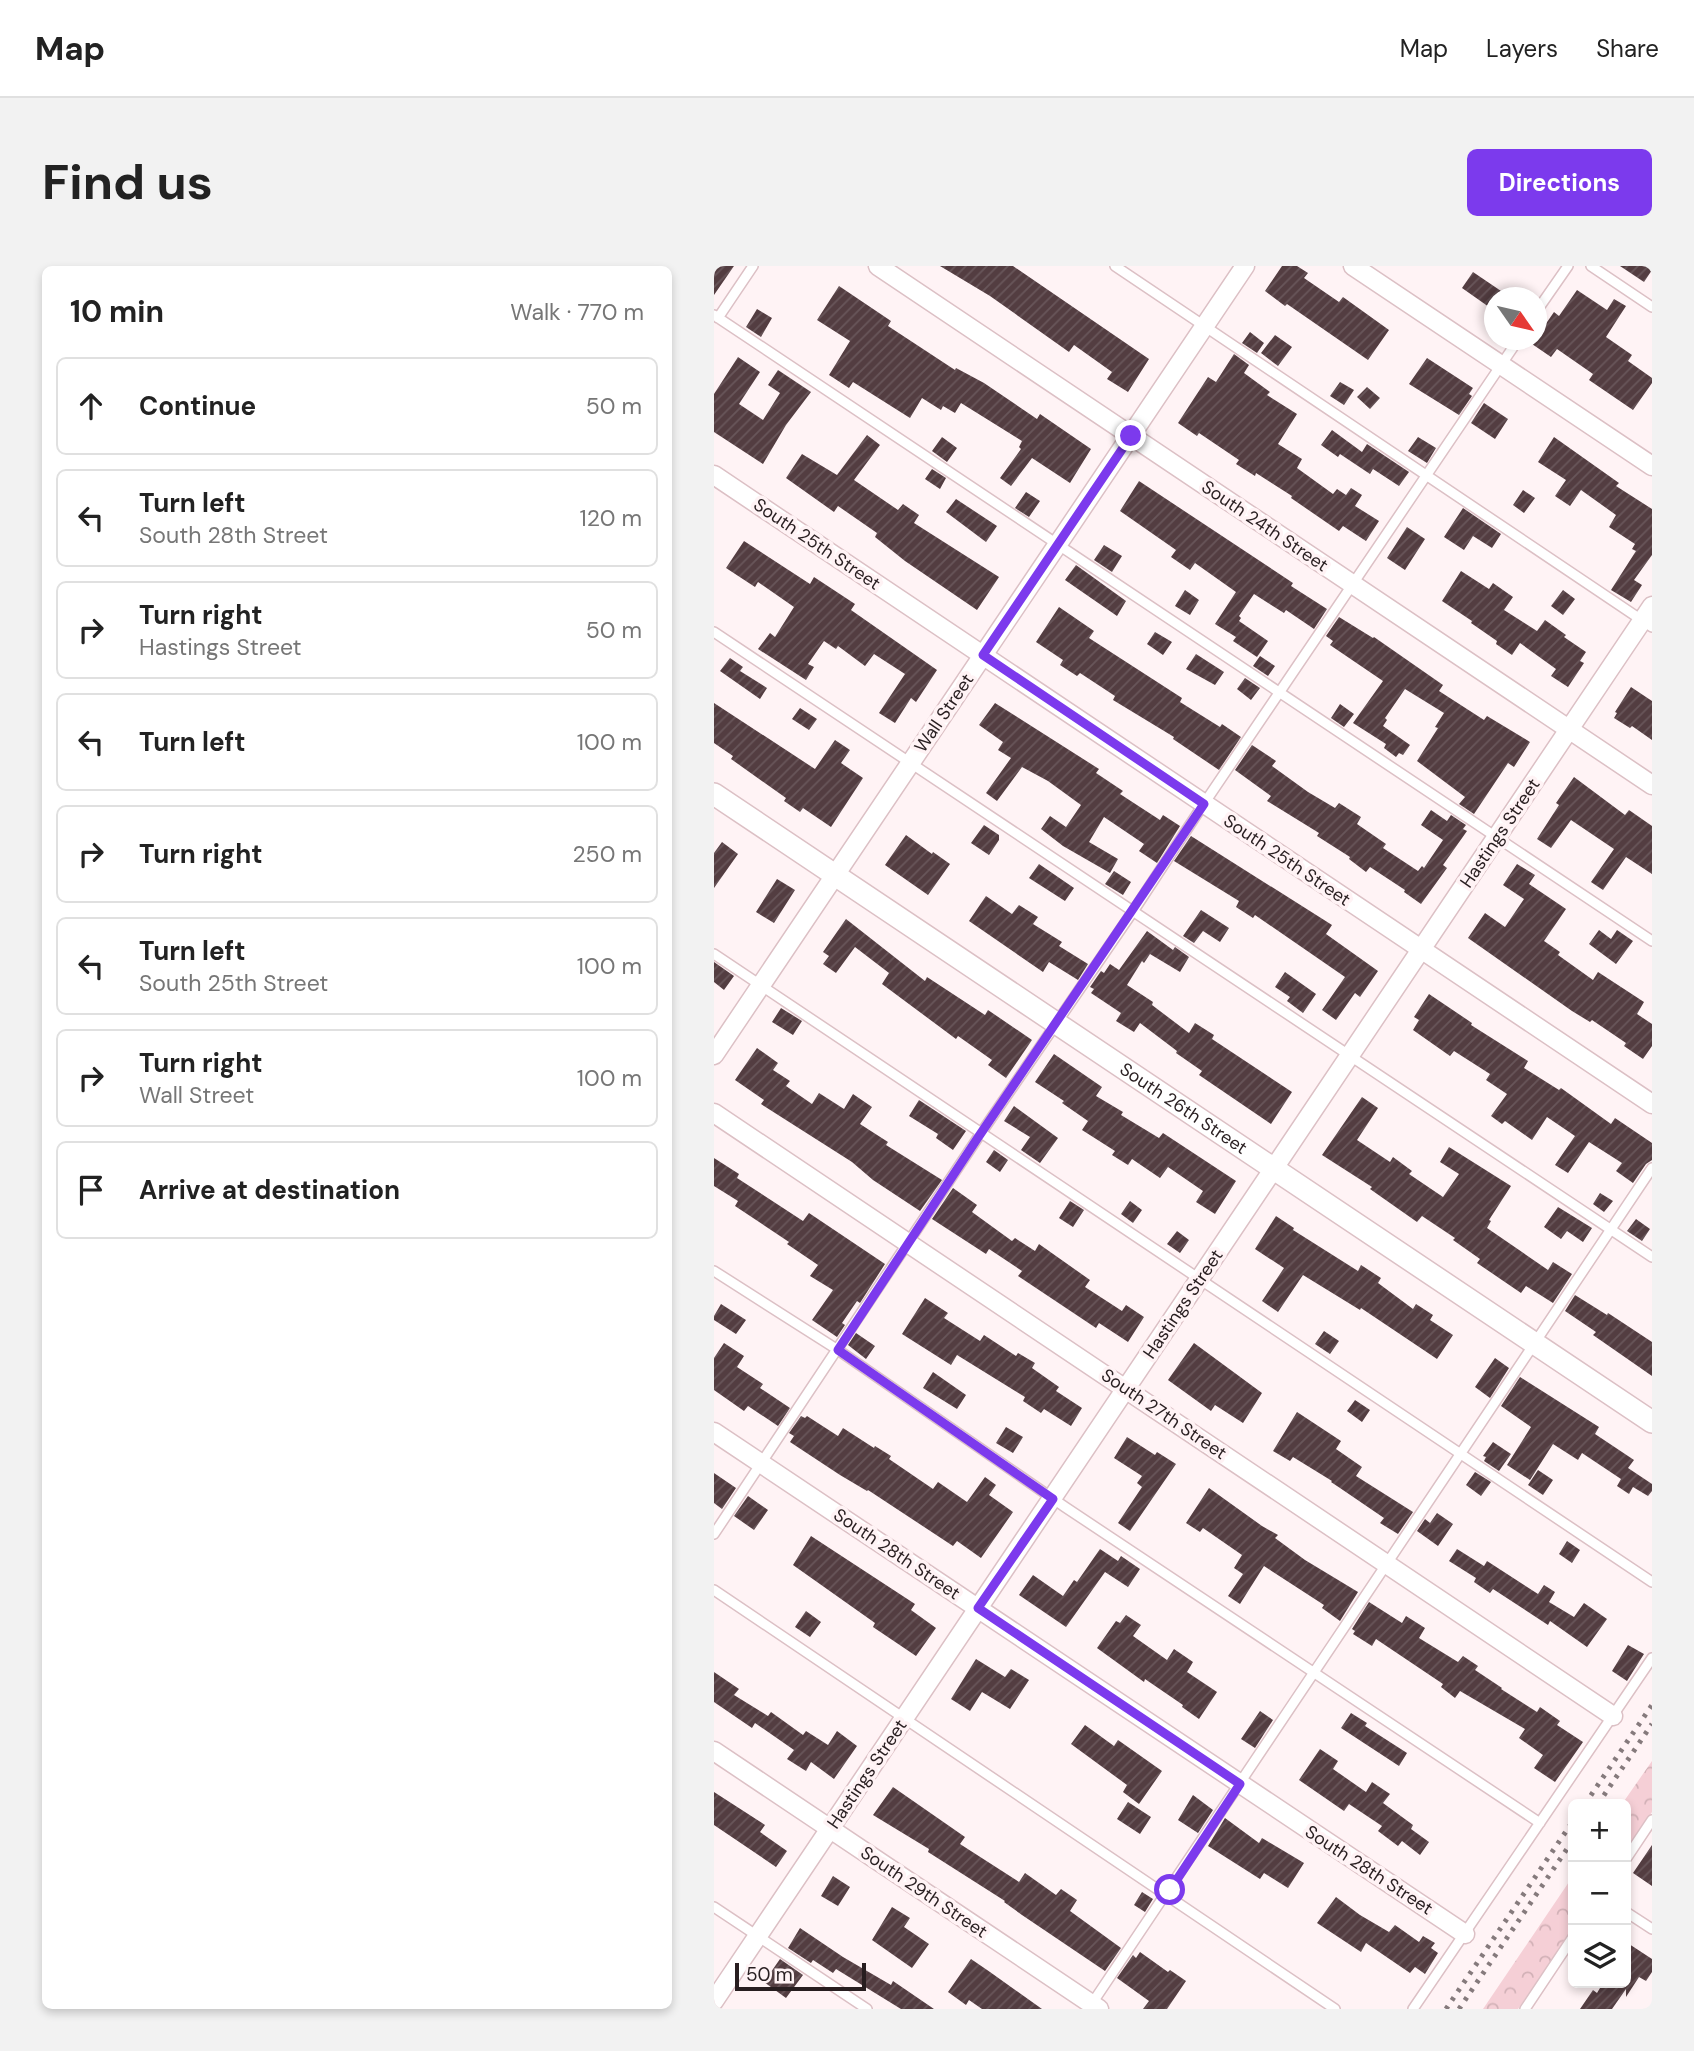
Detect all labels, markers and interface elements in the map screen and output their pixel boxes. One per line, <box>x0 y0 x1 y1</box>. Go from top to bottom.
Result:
text: Map <box>35 27 105 70</box>
text: Map <box>1400 33 1448 64</box>
text: Layers <box>1486 33 1558 64</box>
text: Share <box>1596 33 1659 64</box>
button: Directions <box>1467 149 1652 216</box>
text: Find us <box>42 150 213 214</box>
north arrow <box>1484 287 1547 350</box>
text: 10 min <box>70 292 164 331</box>
text: Walk · 770 m <box>510 297 644 327</box>
icon: ahead <box>72 387 110 425</box>
text: Continue <box>139 389 256 423</box>
text: 50 m <box>586 391 642 421</box>
route end <box>1115 420 1146 451</box>
street label: South 24th Street <box>1197 475 1333 577</box>
text: Turn left <box>139 486 246 520</box>
street label: South 25th Street <box>749 493 885 595</box>
icon: left <box>72 499 110 537</box>
text: 120 m <box>579 503 642 533</box>
text: South 28th Street <box>139 520 328 550</box>
text: Turn right <box>139 598 263 632</box>
icon: right <box>72 611 110 649</box>
text: 50 m <box>586 615 642 645</box>
text: Hastings Street <box>139 632 302 662</box>
street label: Wall Street <box>909 669 979 757</box>
icon: left <box>72 723 110 761</box>
text: Turn left <box>139 725 246 759</box>
text: 100 m <box>577 727 642 757</box>
street label: Hastings Street <box>1454 774 1546 892</box>
street label: South 25th Street <box>1219 809 1355 911</box>
icon: right <box>72 835 110 873</box>
text: Turn right <box>139 837 263 871</box>
text: 250 m <box>572 839 642 869</box>
text: Turn left <box>139 934 246 968</box>
icon: left <box>72 947 110 985</box>
text: 100 m <box>577 951 642 981</box>
text: South 25th Street <box>139 968 328 998</box>
text: Turn right <box>139 1046 263 1080</box>
street label: South 26th Street <box>1115 1057 1252 1160</box>
icon: right <box>72 1059 110 1097</box>
text: 100 m <box>577 1063 642 1093</box>
text: Wall Street <box>139 1080 254 1110</box>
icon: arrive <box>72 1171 110 1209</box>
text: Arrive at destination <box>139 1173 400 1207</box>
street label: Hastings Street <box>1137 1245 1229 1363</box>
street label: South 27th Street <box>1097 1363 1231 1465</box>
street label: South 28th Street <box>829 1503 965 1605</box>
street label: Hastings Street <box>821 1715 913 1833</box>
map controls <box>1568 1799 1631 1988</box>
button: + <box>1568 1799 1631 1862</box>
street label: South 28th Street <box>1300 1820 1438 1920</box>
street label: South 29th Street <box>856 1841 992 1943</box>
button: − <box>1568 1862 1631 1925</box>
route start <box>1154 1874 1185 1905</box>
button: layers <box>1568 1925 1631 1988</box>
scale bar <box>735 1960 866 1992</box>
text: 50 m <box>746 1962 793 1987</box>

